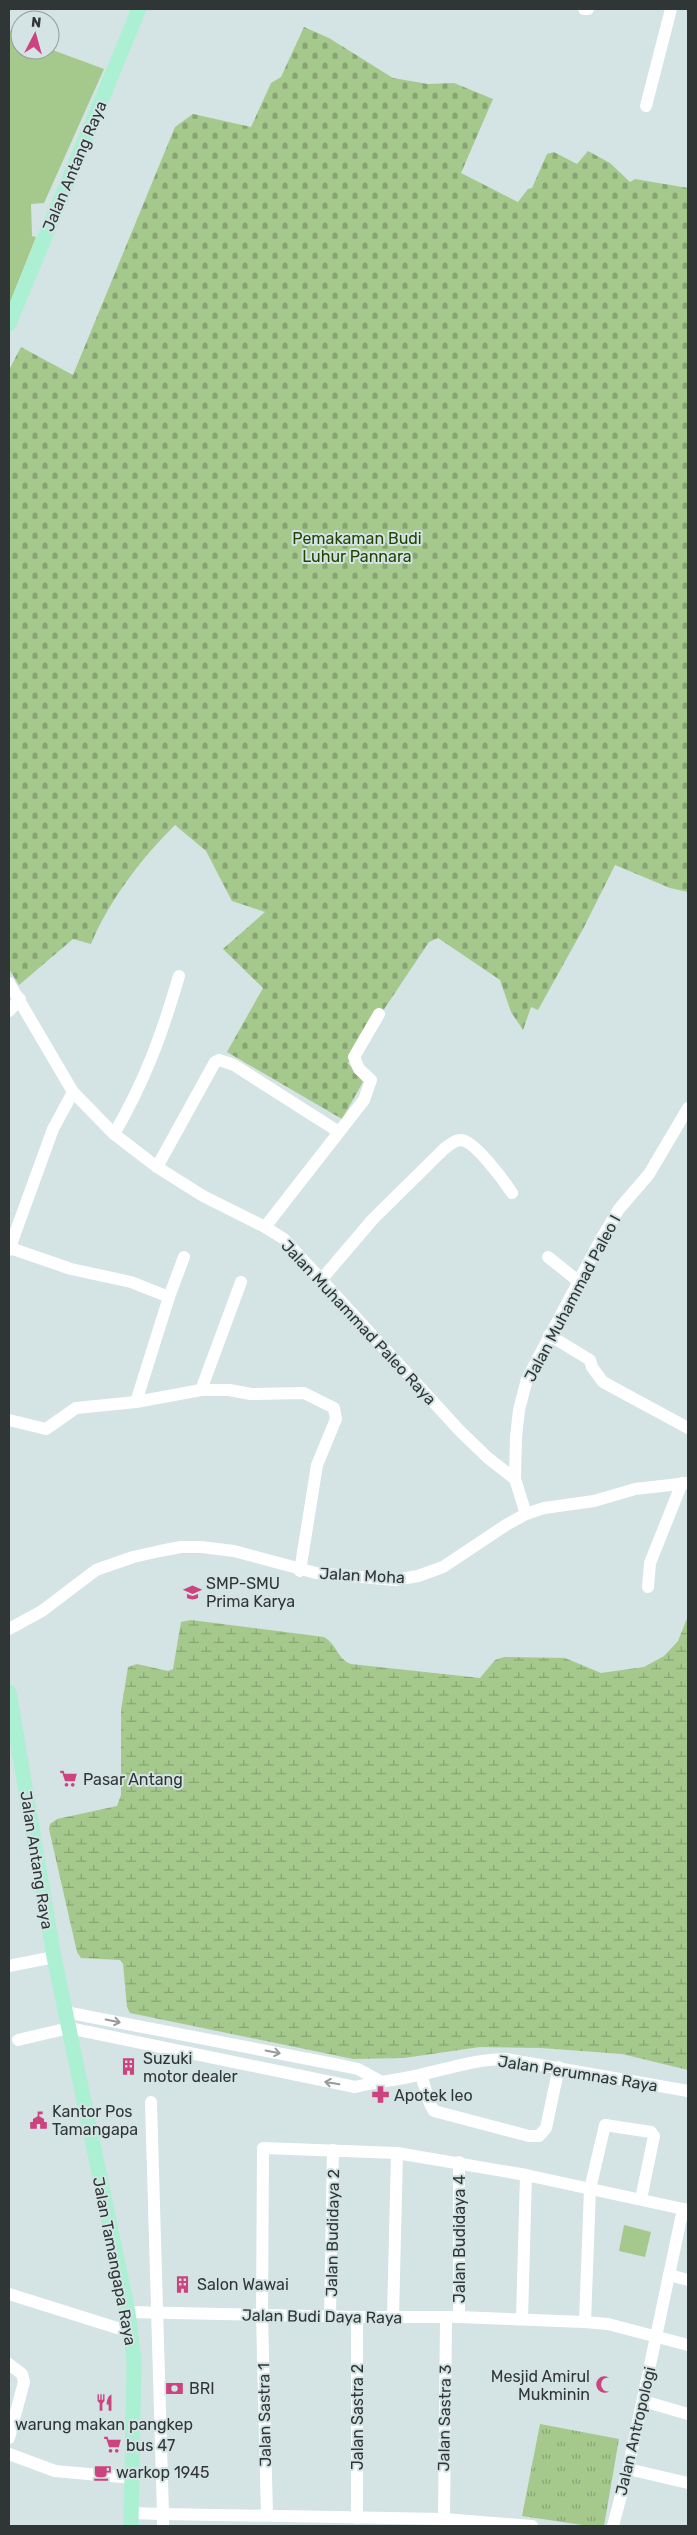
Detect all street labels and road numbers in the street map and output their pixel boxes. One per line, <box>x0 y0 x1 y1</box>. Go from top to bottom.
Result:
street label: Jalan Antang Raya <box>38 98 111 234</box>
street label: Jalan Muhammad Paleo I <box>520 1212 625 1385</box>
street label: Jalan Muhammad Paleo Raya <box>277 1236 440 1409</box>
street label: Jalan Moha <box>319 1564 405 1587</box>
street label: Jalan Antang Raya <box>16 1790 57 1931</box>
street label: Jalan Perumnas Raya <box>497 2051 659 2096</box>
street label: Jalan Budidaya 2 <box>322 2169 343 2297</box>
street label: Jalan Tamangapa Raya <box>89 2175 140 2347</box>
street label: Jalan Budidaya 4 <box>450 2175 469 2303</box>
street label: Jalan Budi Daya Raya <box>242 2306 402 2327</box>
street label: Jalan Sastra 1 <box>254 2363 275 2467</box>
street label: Jalan Sastra 2 <box>348 2364 367 2470</box>
street label: Jalan Sastra 3 <box>434 2364 455 2472</box>
street label: Jalan Antropologi <box>611 2365 660 2497</box>

